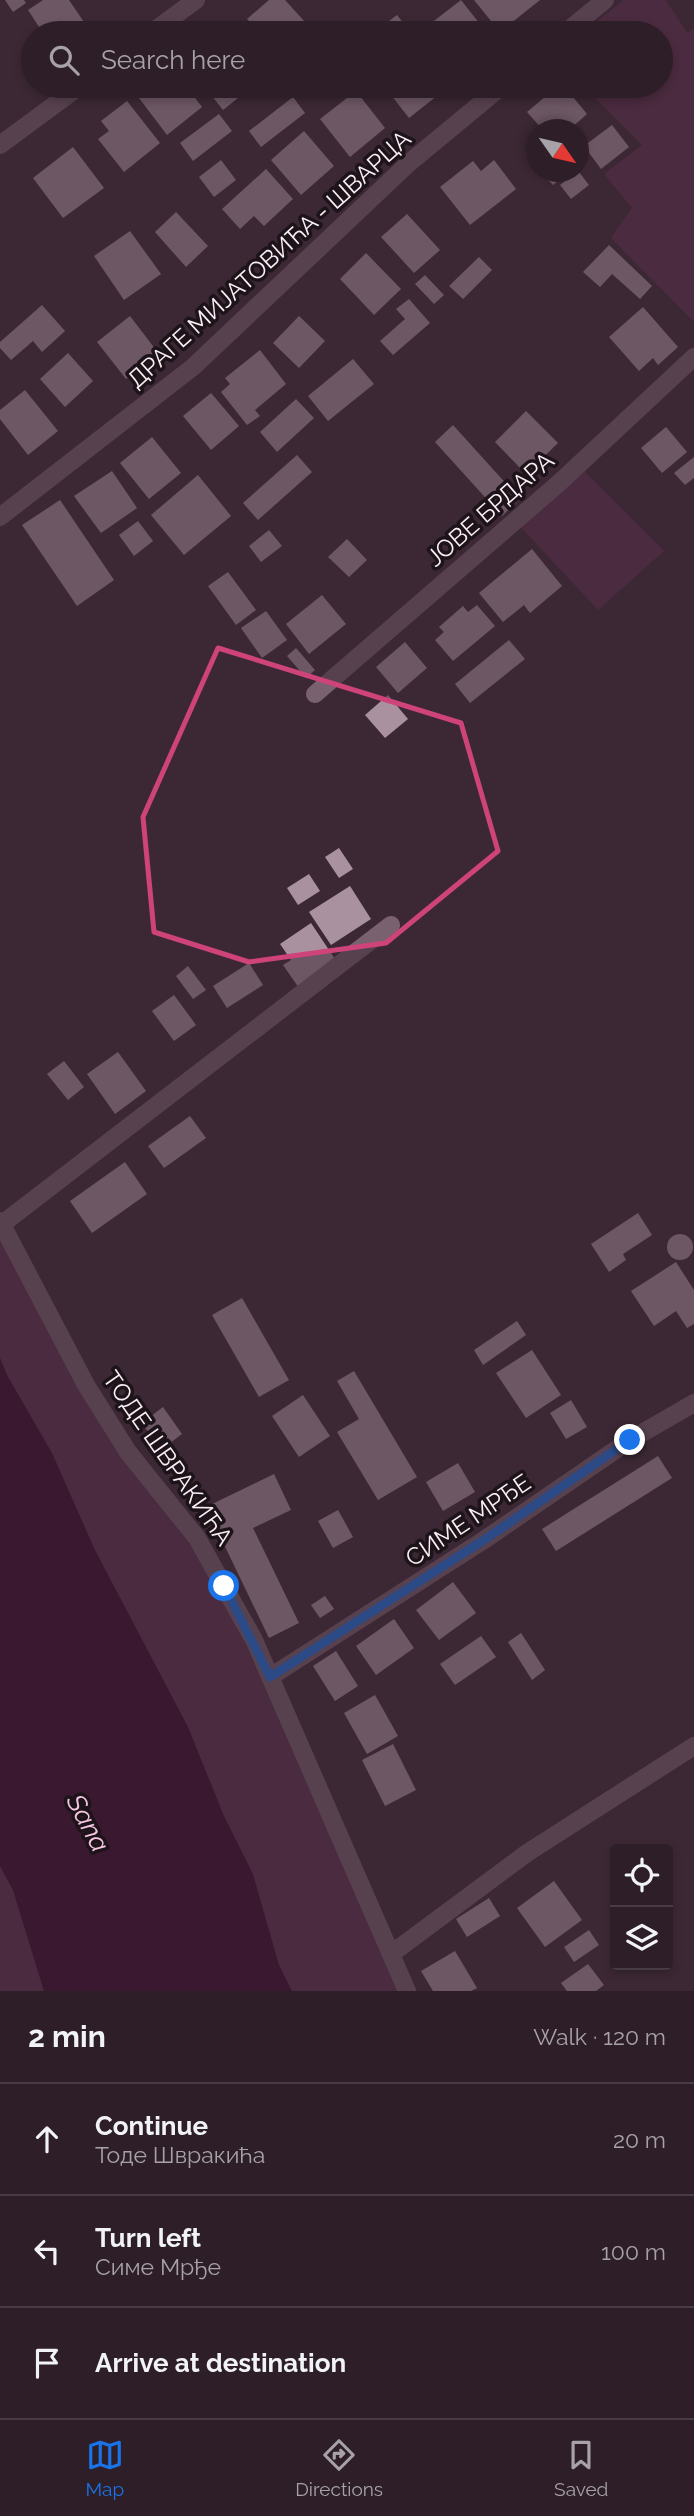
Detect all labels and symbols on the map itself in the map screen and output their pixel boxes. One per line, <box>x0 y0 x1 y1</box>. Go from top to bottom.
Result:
north arrow <box>526 119 589 182</box>
street label: ДРАГЕ МИЈАТОВИЋА - ШВАРЦА <box>121 124 417 394</box>
street label: ЈОВЕ БРДАРА <box>420 446 560 572</box>
street label: ТОДЕ ШВРАКИЋА <box>97 1365 239 1551</box>
route end <box>614 1424 645 1455</box>
street label: СИМЕ МРЂЕ <box>400 1468 536 1572</box>
route start <box>208 1570 239 1601</box>
water label: Sana <box>60 1788 116 1857</box>

